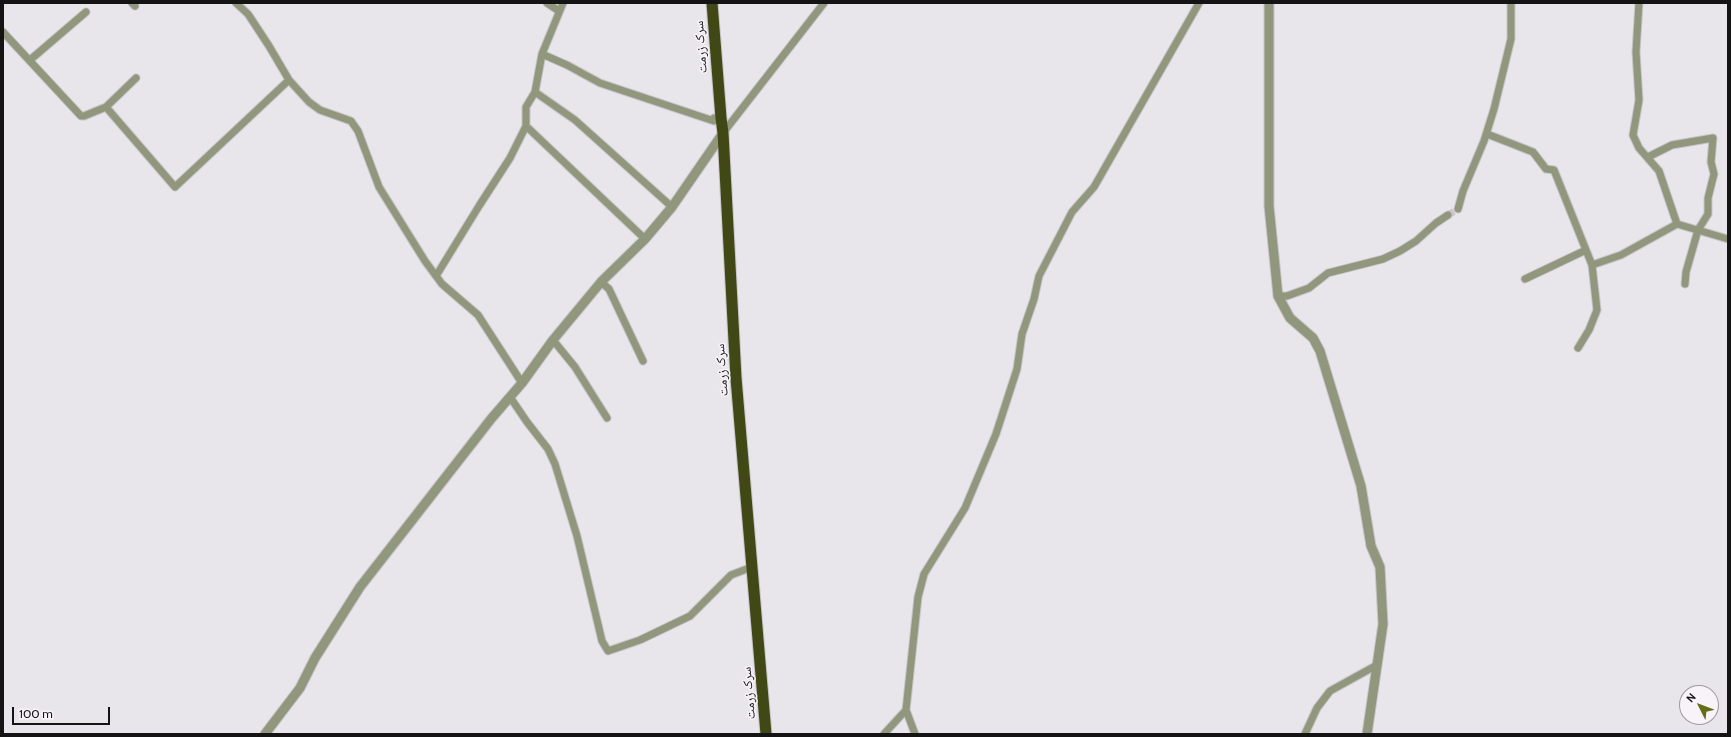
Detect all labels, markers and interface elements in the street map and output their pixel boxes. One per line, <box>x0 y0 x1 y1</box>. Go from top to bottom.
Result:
street label: سرک زرمت <box>691 20 711 74</box>
street label: سرک زرمت <box>712 343 732 397</box>
street label: سرک زرمت <box>739 666 759 720</box>
north arrow <box>1679 685 1719 725</box>
text: N <box>1683 690 1699 705</box>
scale bar <box>14 699 112 725</box>
text: 100 m <box>19 706 53 721</box>

